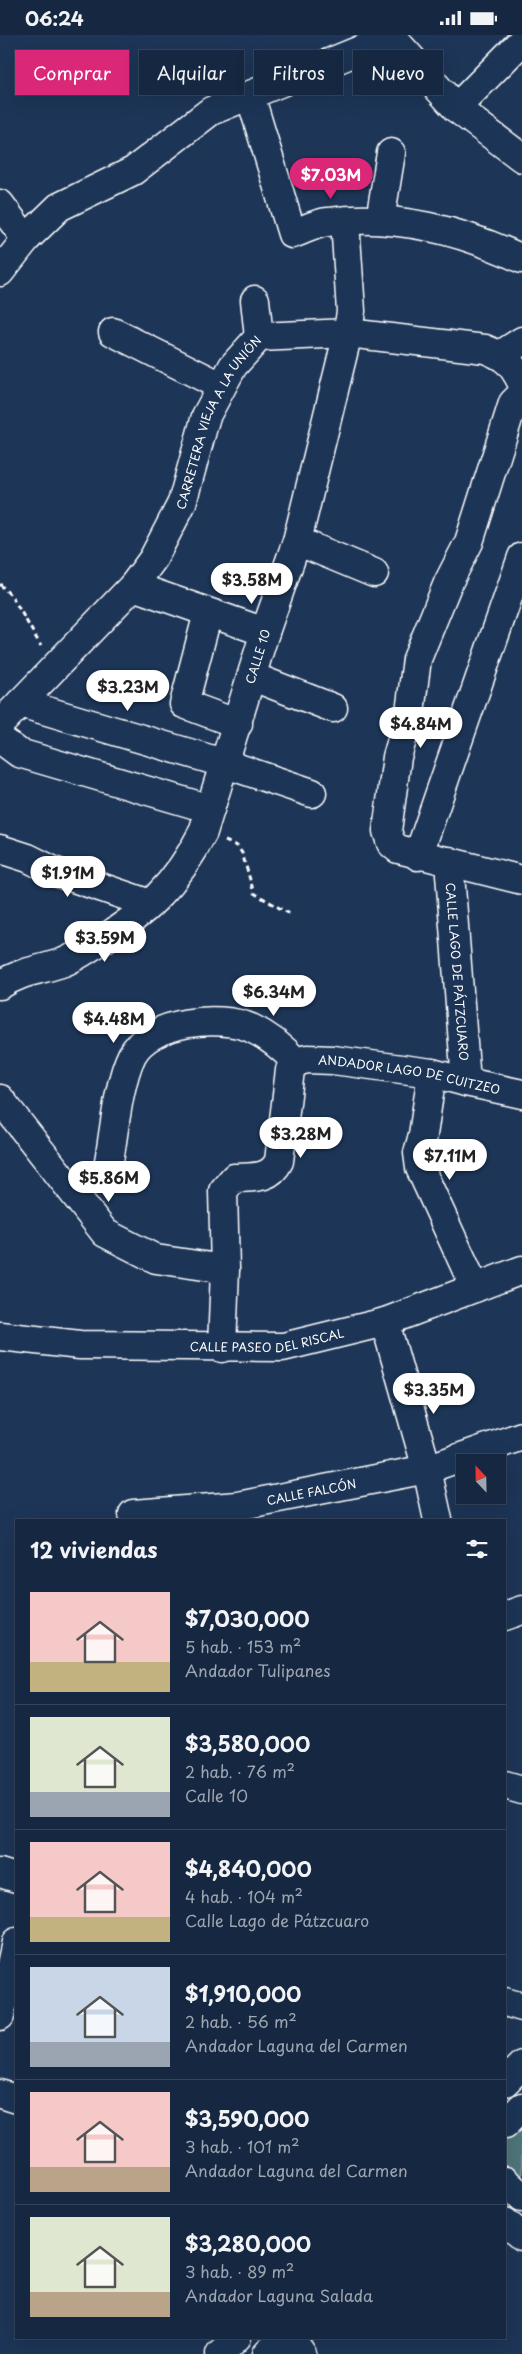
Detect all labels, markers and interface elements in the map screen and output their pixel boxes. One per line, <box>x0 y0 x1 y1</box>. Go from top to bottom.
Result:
text: 06:24 <box>25 4 84 32</box>
chip: Comprar <box>15 50 129 95</box>
chip: Alquilar <box>139 50 244 95</box>
chip: Filtros <box>254 50 343 95</box>
chip: Nuevo <box>353 50 443 95</box>
pin: $7.03M <box>290 157 372 200</box>
text: $7.03M <box>301 162 361 186</box>
street label: CARRETERA VIEJA A LA UNIÓN <box>171 331 265 513</box>
pin: $3.58M <box>211 563 293 605</box>
text: $3.58M <box>222 567 282 591</box>
street label: CALLE 10 <box>241 627 274 686</box>
pin: $3.23M <box>87 669 169 712</box>
text: $3.23M <box>97 674 159 698</box>
pin: $4.84M <box>380 707 462 749</box>
text: $4.84M <box>390 711 452 735</box>
pin: $1.91M <box>27 855 109 898</box>
text: $1.91M <box>41 860 95 884</box>
street label: CALLE LAGO DE PÁTZCUARO <box>442 882 473 1062</box>
pin: $3.59M <box>64 921 146 963</box>
text: $3.59M <box>75 925 135 949</box>
pin: $6.34M <box>233 975 315 1017</box>
text: $6.34M <box>243 979 305 1003</box>
pin: $4.48M <box>73 1001 155 1044</box>
text: $4.48M <box>83 1006 145 1030</box>
street label: ANDADOR LAGO DE CUITZEO <box>318 1050 502 1098</box>
pin: $3.28M <box>260 1117 342 1159</box>
text: $3.28M <box>271 1121 332 1145</box>
pin: $7.11M <box>409 1139 491 1181</box>
text: $7.11M <box>424 1143 476 1167</box>
pin: $5.86M <box>68 1161 150 1203</box>
text: $5.86M <box>79 1165 139 1189</box>
street label: CALLE PASEO DEL RISCAL <box>190 1323 346 1356</box>
pin: $3.35M <box>393 1373 475 1415</box>
text: $3.35M <box>404 1377 464 1401</box>
north arrow <box>456 1454 506 1504</box>
map controls <box>456 1454 506 1504</box>
street label: CALLE FALCÓN <box>265 1474 358 1509</box>
text: 12 viviendas <box>30 1533 158 1565</box>
icon: filters <box>463 1535 491 1563</box>
text: $7,030,000 <box>185 1602 310 1634</box>
icon: home <box>70 1612 130 1672</box>
text: 5 hab. · 153 m² <box>185 1634 301 1658</box>
text: Andador Tulipanes <box>185 1658 331 1682</box>
text: $3,580,000 <box>185 1727 310 1759</box>
icon: home <box>70 1737 130 1797</box>
text: 2 hab. · 76 m² <box>185 1759 295 1783</box>
text: Calle 10 <box>185 1783 248 1807</box>
text: $4,840,000 <box>185 1852 312 1884</box>
icon: home <box>70 1862 130 1922</box>
text: 4 hab. · 104 m² <box>185 1884 303 1908</box>
text: Calle Lago de Pátzcuaro <box>185 1908 369 1932</box>
text: $1,910,000 <box>185 1977 301 2009</box>
icon: home <box>70 1987 130 2047</box>
text: 2 hab. · 56 m² <box>185 2009 297 2033</box>
text: Andador Laguna del Carmen <box>185 2033 408 2057</box>
text: $3,590,000 <box>185 2102 309 2134</box>
icon: home <box>70 2112 130 2172</box>
text: 3 hab. · 101 m² <box>185 2134 299 2158</box>
text: Andador Laguna del Carmen <box>185 2158 408 2182</box>
text: $3,280,000 <box>185 2227 311 2259</box>
icon: home <box>70 2237 130 2297</box>
text: 3 hab. · 89 m² <box>185 2259 294 2283</box>
text: Andador Laguna Salada <box>185 2283 373 2307</box>

